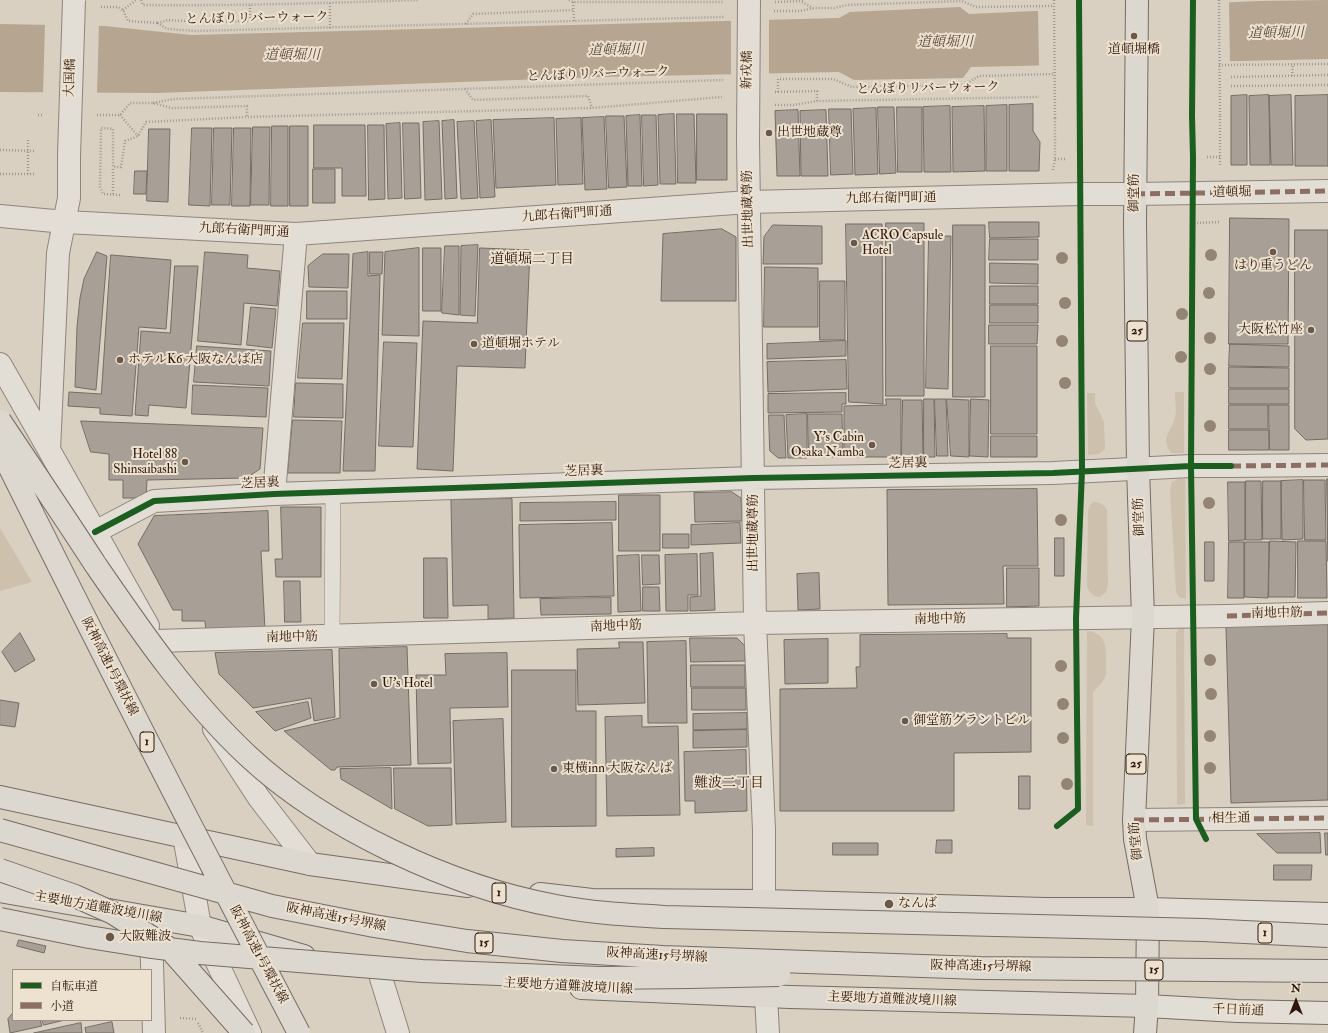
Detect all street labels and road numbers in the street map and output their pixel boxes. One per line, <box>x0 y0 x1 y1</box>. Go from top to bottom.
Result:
street label: とんぼりリバーウォーク <box>185 10 329 28</box>
street label: 新戎橋 <box>740 50 756 90</box>
street label: 大国橋 <box>63 58 79 98</box>
street label: とんぼりリバーウォーク <box>526 65 670 85</box>
street label: とんぼりリバーウォーク <box>856 80 1000 98</box>
street label: 出世地蔵尊筋 <box>741 170 757 248</box>
street label: 御堂筋 <box>1127 174 1143 212</box>
street label: 道頓堀 <box>1212 185 1252 201</box>
street label: 九郎右衛門町通 <box>845 190 937 208</box>
street label: 九郎右衛門町通 <box>521 204 613 226</box>
street label: 九郎右衛門町通 <box>198 221 290 241</box>
road number: 25 <box>1127 321 1147 341</box>
street label: 芝居裏 <box>888 456 928 472</box>
street label: 芝居裏 <box>564 464 604 480</box>
street label: 芝居裏 <box>240 475 280 493</box>
street label: 出世地蔵尊筋 <box>746 494 762 572</box>
street label: 御堂筋 <box>1132 497 1148 537</box>
street label: 南地中筋 <box>1251 606 1303 622</box>
street label: 南地中筋 <box>914 612 966 628</box>
street label: 阪神高速1号環状線 <box>77 615 141 719</box>
street label: 南地中筋 <box>590 618 642 636</box>
street label: 南地中筋 <box>266 630 318 646</box>
road number: 1 <box>140 732 154 752</box>
road number: 25 <box>1126 754 1146 774</box>
street label: 相生通 <box>1211 811 1251 827</box>
street label: 御堂筋 <box>1127 821 1147 861</box>
road number: 1 <box>492 883 506 903</box>
street label: 主要地方道難波境川線 <box>33 889 163 927</box>
street label: 阪神高速15号堺線 <box>285 901 387 935</box>
street label: 阪神高速1号環状線 <box>226 903 290 1007</box>
road number: 1 <box>1258 923 1272 943</box>
road number: 15 <box>475 933 493 953</box>
street label: 阪神高速15号堺線 <box>606 946 708 966</box>
street label: 阪神高速15号堺線 <box>930 958 1032 976</box>
road number: 15 <box>1145 960 1163 980</box>
street label: 主要地方道難波境川線 <box>503 976 633 998</box>
street label: 主要地方道難波境川線 <box>827 990 957 1010</box>
street label: 千日前通 <box>1212 1002 1264 1020</box>

